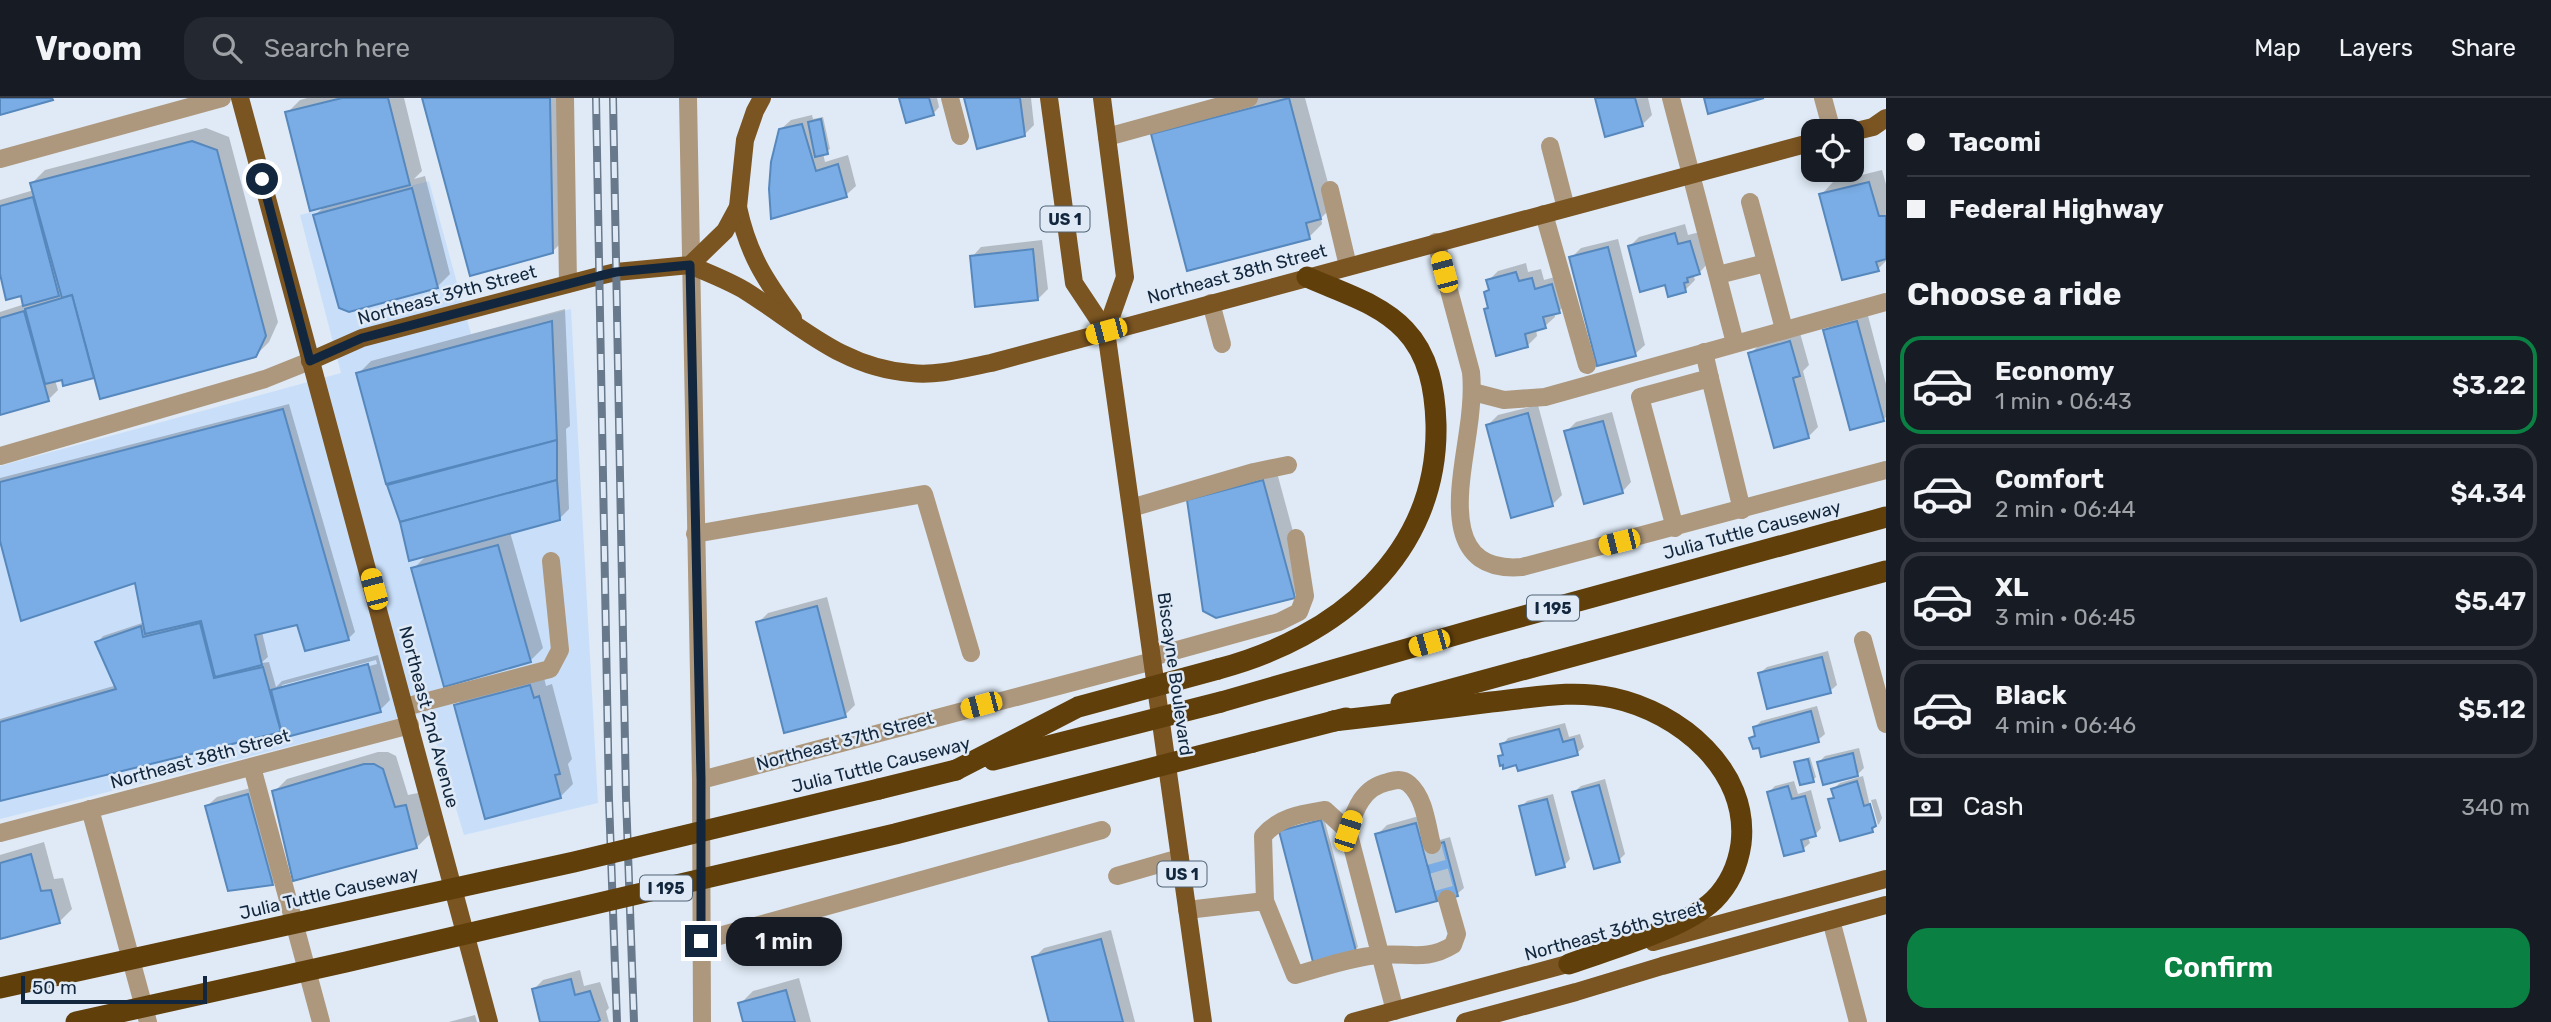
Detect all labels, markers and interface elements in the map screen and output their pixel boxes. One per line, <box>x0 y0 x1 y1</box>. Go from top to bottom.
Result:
search box <box>184 17 674 80</box>
text: Vroom <box>35 29 142 68</box>
icon: search <box>208 29 246 67</box>
text: Search here <box>264 33 410 64</box>
text: Map <box>2254 34 2301 62</box>
text: Layers <box>2339 34 2413 62</box>
text: Share <box>2451 34 2516 62</box>
map controls <box>1801 119 1864 182</box>
button: locate <box>1801 119 1864 182</box>
text: Tacomi <box>1949 127 2041 158</box>
route start <box>246 163 278 195</box>
text: Federal Highway <box>1949 194 2164 225</box>
road number: US 1 <box>1040 206 1090 232</box>
street label: Northeast 38th Street <box>1145 239 1329 309</box>
car <box>1429 249 1460 295</box>
street label: Northeast 39th Street <box>355 261 539 329</box>
text: Choose a ride <box>1907 275 2121 313</box>
car <box>1083 315 1130 347</box>
icon: car <box>1911 354 1974 417</box>
text: Economy <box>1995 356 2114 387</box>
text: $3.22 <box>2452 370 2526 401</box>
text: 1 min · 06:43 <box>1995 387 2132 415</box>
icon: car <box>1911 462 1974 525</box>
text: Comfort <box>1995 464 2104 495</box>
text: $4.34 <box>2451 478 2526 509</box>
text: 2 min · 06:44 <box>1995 495 2136 523</box>
street label: Julia Tuttle Causeway <box>1661 496 1843 564</box>
car <box>1597 527 1642 557</box>
car <box>359 566 390 612</box>
icon: car <box>1911 570 1974 633</box>
text: XL <box>1995 572 2028 603</box>
text: $5.47 <box>2454 586 2526 617</box>
street label: Biscayne Boulevard <box>1153 591 1197 757</box>
road number: I 195 <box>1527 596 1579 621</box>
text: 3 min · 06:45 <box>1995 603 2136 631</box>
street label: Northeast 2nd Avenue <box>394 624 464 810</box>
car <box>1406 627 1453 659</box>
icon: car <box>1911 678 1974 741</box>
text: Black <box>1995 680 2067 711</box>
car <box>958 689 1005 721</box>
text: $5.12 <box>2458 694 2526 725</box>
street label: Northeast 37th Street <box>754 707 936 775</box>
text: 4 min · 06:46 <box>1995 711 2136 739</box>
street label: Northeast 38th Street <box>108 724 292 794</box>
street label: Julia Tuttle Causeway <box>789 732 973 798</box>
icon: cash <box>1907 788 1945 826</box>
text: Cash <box>1963 791 2024 822</box>
text: 340 m <box>2461 793 2530 821</box>
car <box>1332 808 1365 854</box>
street label: Julia Tuttle Causeway <box>237 862 421 924</box>
road number: US 1 <box>1158 862 1206 887</box>
road number: I 195 <box>640 876 692 901</box>
street label: Northeast 36th Street <box>1522 897 1706 965</box>
callout: 1 min <box>726 916 841 966</box>
route end <box>685 925 717 957</box>
text: 1 min <box>755 927 813 955</box>
button: Confirm <box>1907 928 2530 1008</box>
scale bar <box>21 973 206 1005</box>
text: 50 m <box>32 976 77 999</box>

